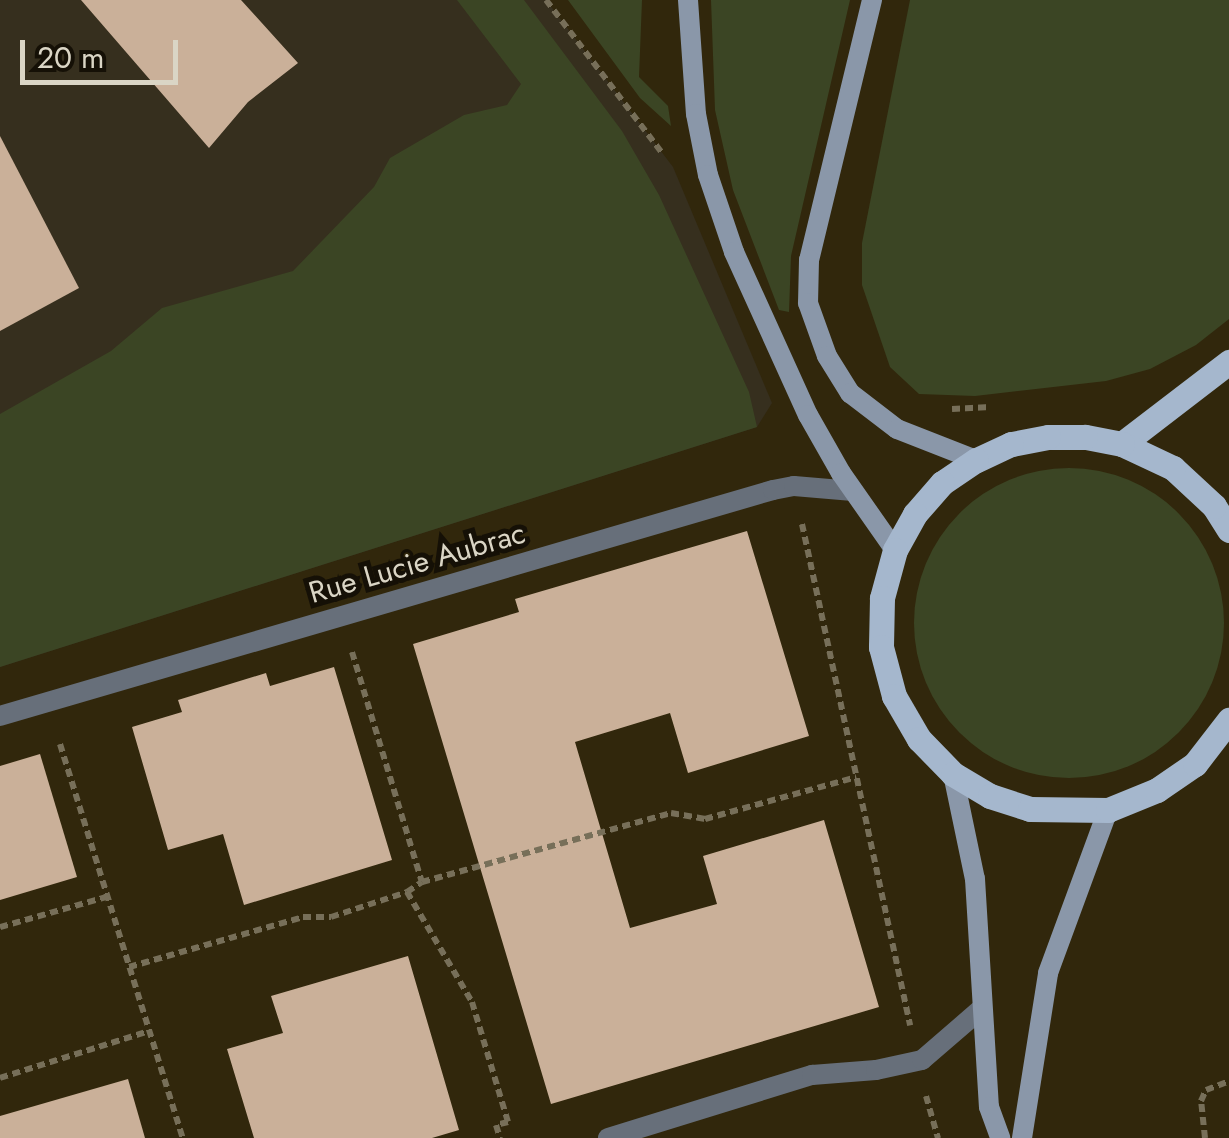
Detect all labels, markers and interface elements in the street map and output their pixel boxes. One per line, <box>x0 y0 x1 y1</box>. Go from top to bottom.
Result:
scale bar <box>25 20 182 82</box>
text: 20 m <box>37 36 104 79</box>
street label: Rue Lucie Aubrac <box>305 515 529 611</box>

